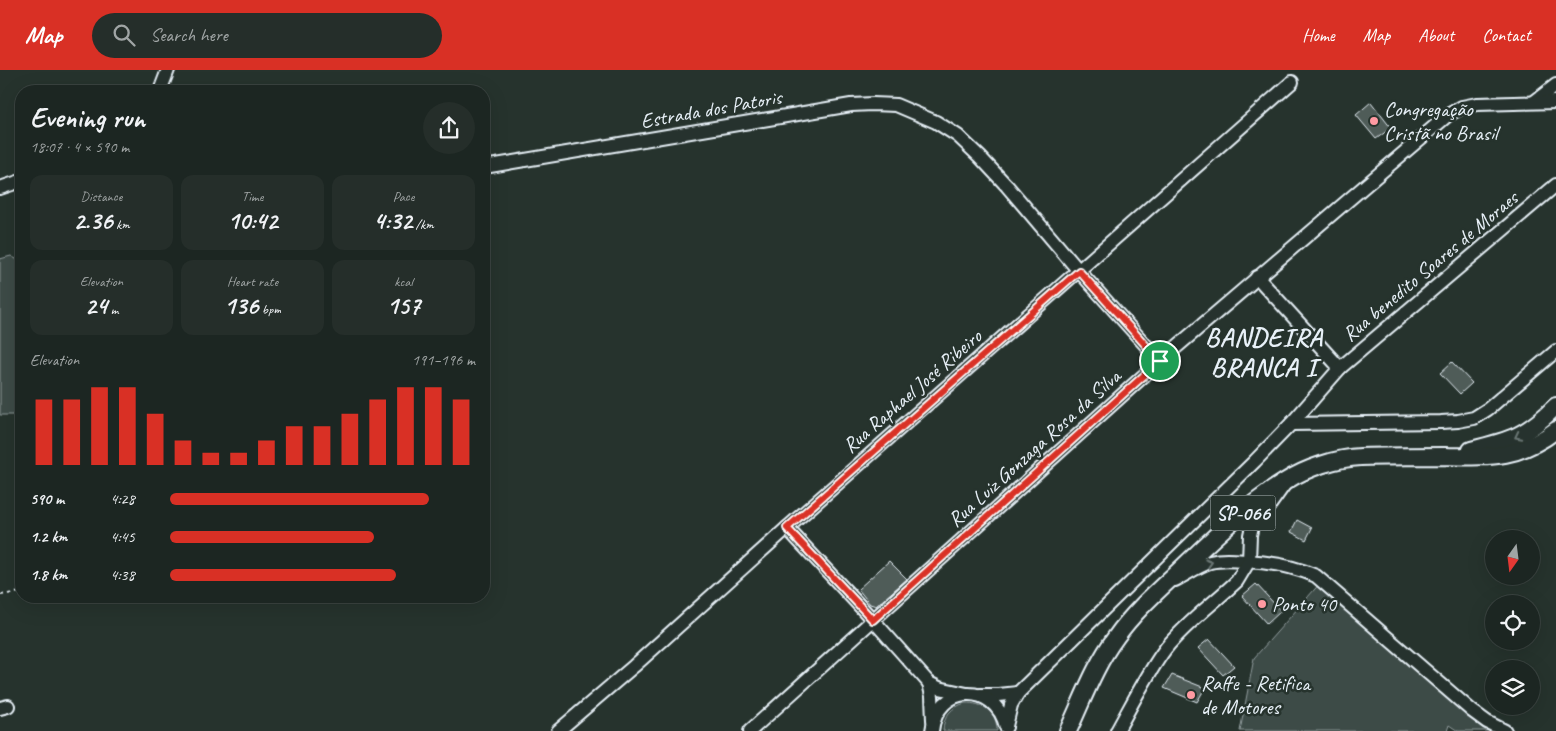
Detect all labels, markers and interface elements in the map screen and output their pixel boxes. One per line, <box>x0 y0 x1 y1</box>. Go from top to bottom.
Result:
search box <box>92 13 442 58</box>
text: Map <box>25 20 62 50</box>
icon: search <box>110 21 138 49</box>
text: Search here <box>150 23 228 47</box>
text: Home <box>1302 24 1335 46</box>
text: Map <box>1363 24 1390 46</box>
text: About <box>1418 24 1454 46</box>
text: Contact <box>1482 24 1531 46</box>
street label: Estrada dos Patoris <box>638 83 785 134</box>
place label: Congregação Cristã no Brasil <box>1384 96 1501 146</box>
text: Evening run <box>30 100 145 135</box>
button: share <box>423 102 475 154</box>
marker: Congregação Cristã no Brasil <box>1368 115 1380 127</box>
text: 18:07 · 4 × 590 m <box>30 137 129 157</box>
street label: Rua benedito Soares de Moraes <box>1337 184 1524 347</box>
text: Distance <box>81 188 122 205</box>
text: Time <box>242 188 263 205</box>
text: Pace <box>393 188 414 205</box>
text: 2.36 <box>73 205 113 237</box>
text: 10:42 <box>228 205 277 237</box>
text: 4:32 <box>373 205 412 237</box>
text: km <box>113 216 130 233</box>
text: /km <box>412 216 434 233</box>
text: Elevation <box>80 273 123 290</box>
text: Heart rate <box>227 273 278 290</box>
text: kcal <box>394 273 413 290</box>
text: 24 <box>85 290 107 322</box>
text: 136 <box>224 290 258 322</box>
text: 157 <box>387 290 420 322</box>
text: m <box>107 301 118 318</box>
text: bpm <box>258 301 281 318</box>
district label: BANDEIRA BRANCA I <box>1205 321 1324 384</box>
street label: Rua Raphael José Ribeiro <box>837 322 988 459</box>
pin <box>1139 340 1181 382</box>
icon: arrive <box>1146 347 1174 375</box>
text: Elevation <box>30 350 79 370</box>
text: 191–196 m <box>412 350 475 370</box>
street label: Rua Luiz Gonzaga Rosa da Silva <box>942 362 1128 532</box>
one-way arrow <box>1514 429 1523 440</box>
text: 590 m <box>30 489 64 509</box>
text: 4:28 <box>110 489 135 509</box>
road number: SP-066 <box>1210 496 1276 530</box>
text: 1.2 km <box>30 527 67 547</box>
text: 4:45 <box>110 527 135 547</box>
north arrow <box>1485 530 1540 585</box>
map controls <box>1485 530 1540 715</box>
one-way arrow <box>1204 559 1213 569</box>
text: 1.8 km <box>30 565 67 585</box>
text: 4:38 <box>110 565 135 585</box>
place label: Ponto 40 <box>1272 591 1338 617</box>
button: locate <box>1485 595 1540 650</box>
marker: Ponto 40 <box>1256 598 1268 610</box>
button: layers <box>1485 660 1540 715</box>
place label: Raffe - Retifica de Motores <box>1201 670 1312 720</box>
marker: Raffe - Retifica de Motores <box>1185 689 1197 701</box>

